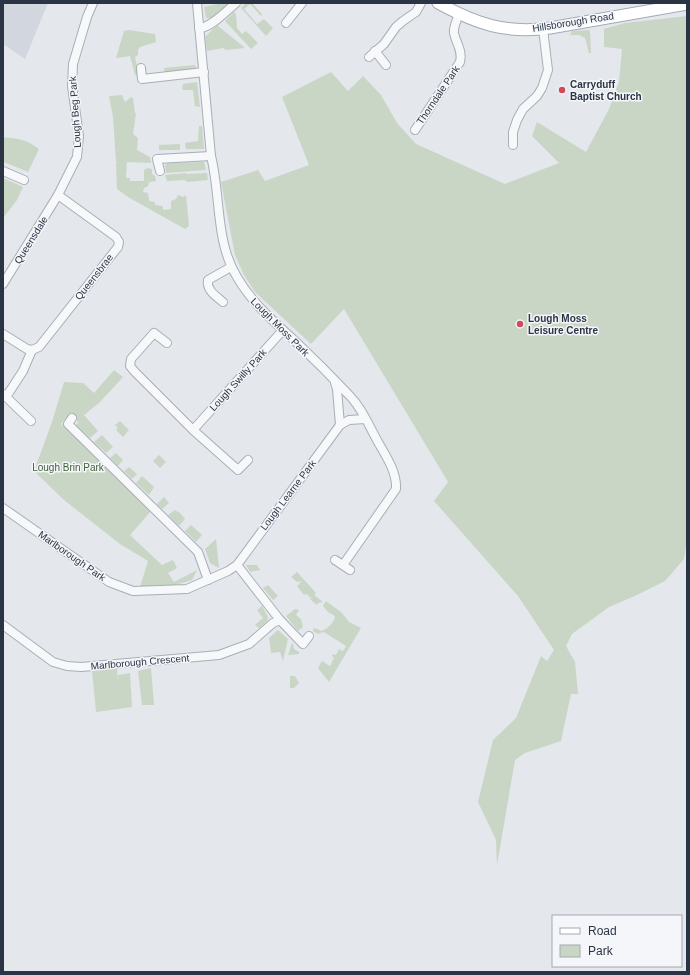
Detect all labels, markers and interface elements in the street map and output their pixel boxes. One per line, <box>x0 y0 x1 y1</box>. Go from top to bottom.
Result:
street label: Hillsborough Road <box>532 10 614 34</box>
street label: Thorndale Park <box>414 63 462 126</box>
street label: Lough Beg Park <box>67 75 83 148</box>
place label: Carryduff Baptist Church <box>570 79 642 102</box>
marker: Carryduff Baptist Church <box>557 85 567 95</box>
street label: Queensdale <box>12 214 50 266</box>
street label: Queensbrae <box>73 252 116 302</box>
street label: Lough Moss Park <box>249 296 312 359</box>
place label: Lough Moss Leisure Centre <box>528 313 598 336</box>
marker: Lough Moss Leisure Centre <box>515 319 525 329</box>
street label: Lough Swilly Park <box>207 346 269 413</box>
street label: Lough Learne Park <box>258 457 319 532</box>
park label: Lough Brin Park <box>32 462 105 473</box>
street label: Marlborough Park <box>36 529 109 584</box>
street label: Marlborough Crescent <box>90 652 190 672</box>
legend <box>552 915 682 967</box>
text: Road <box>588 924 617 938</box>
text: Park <box>588 944 614 958</box>

